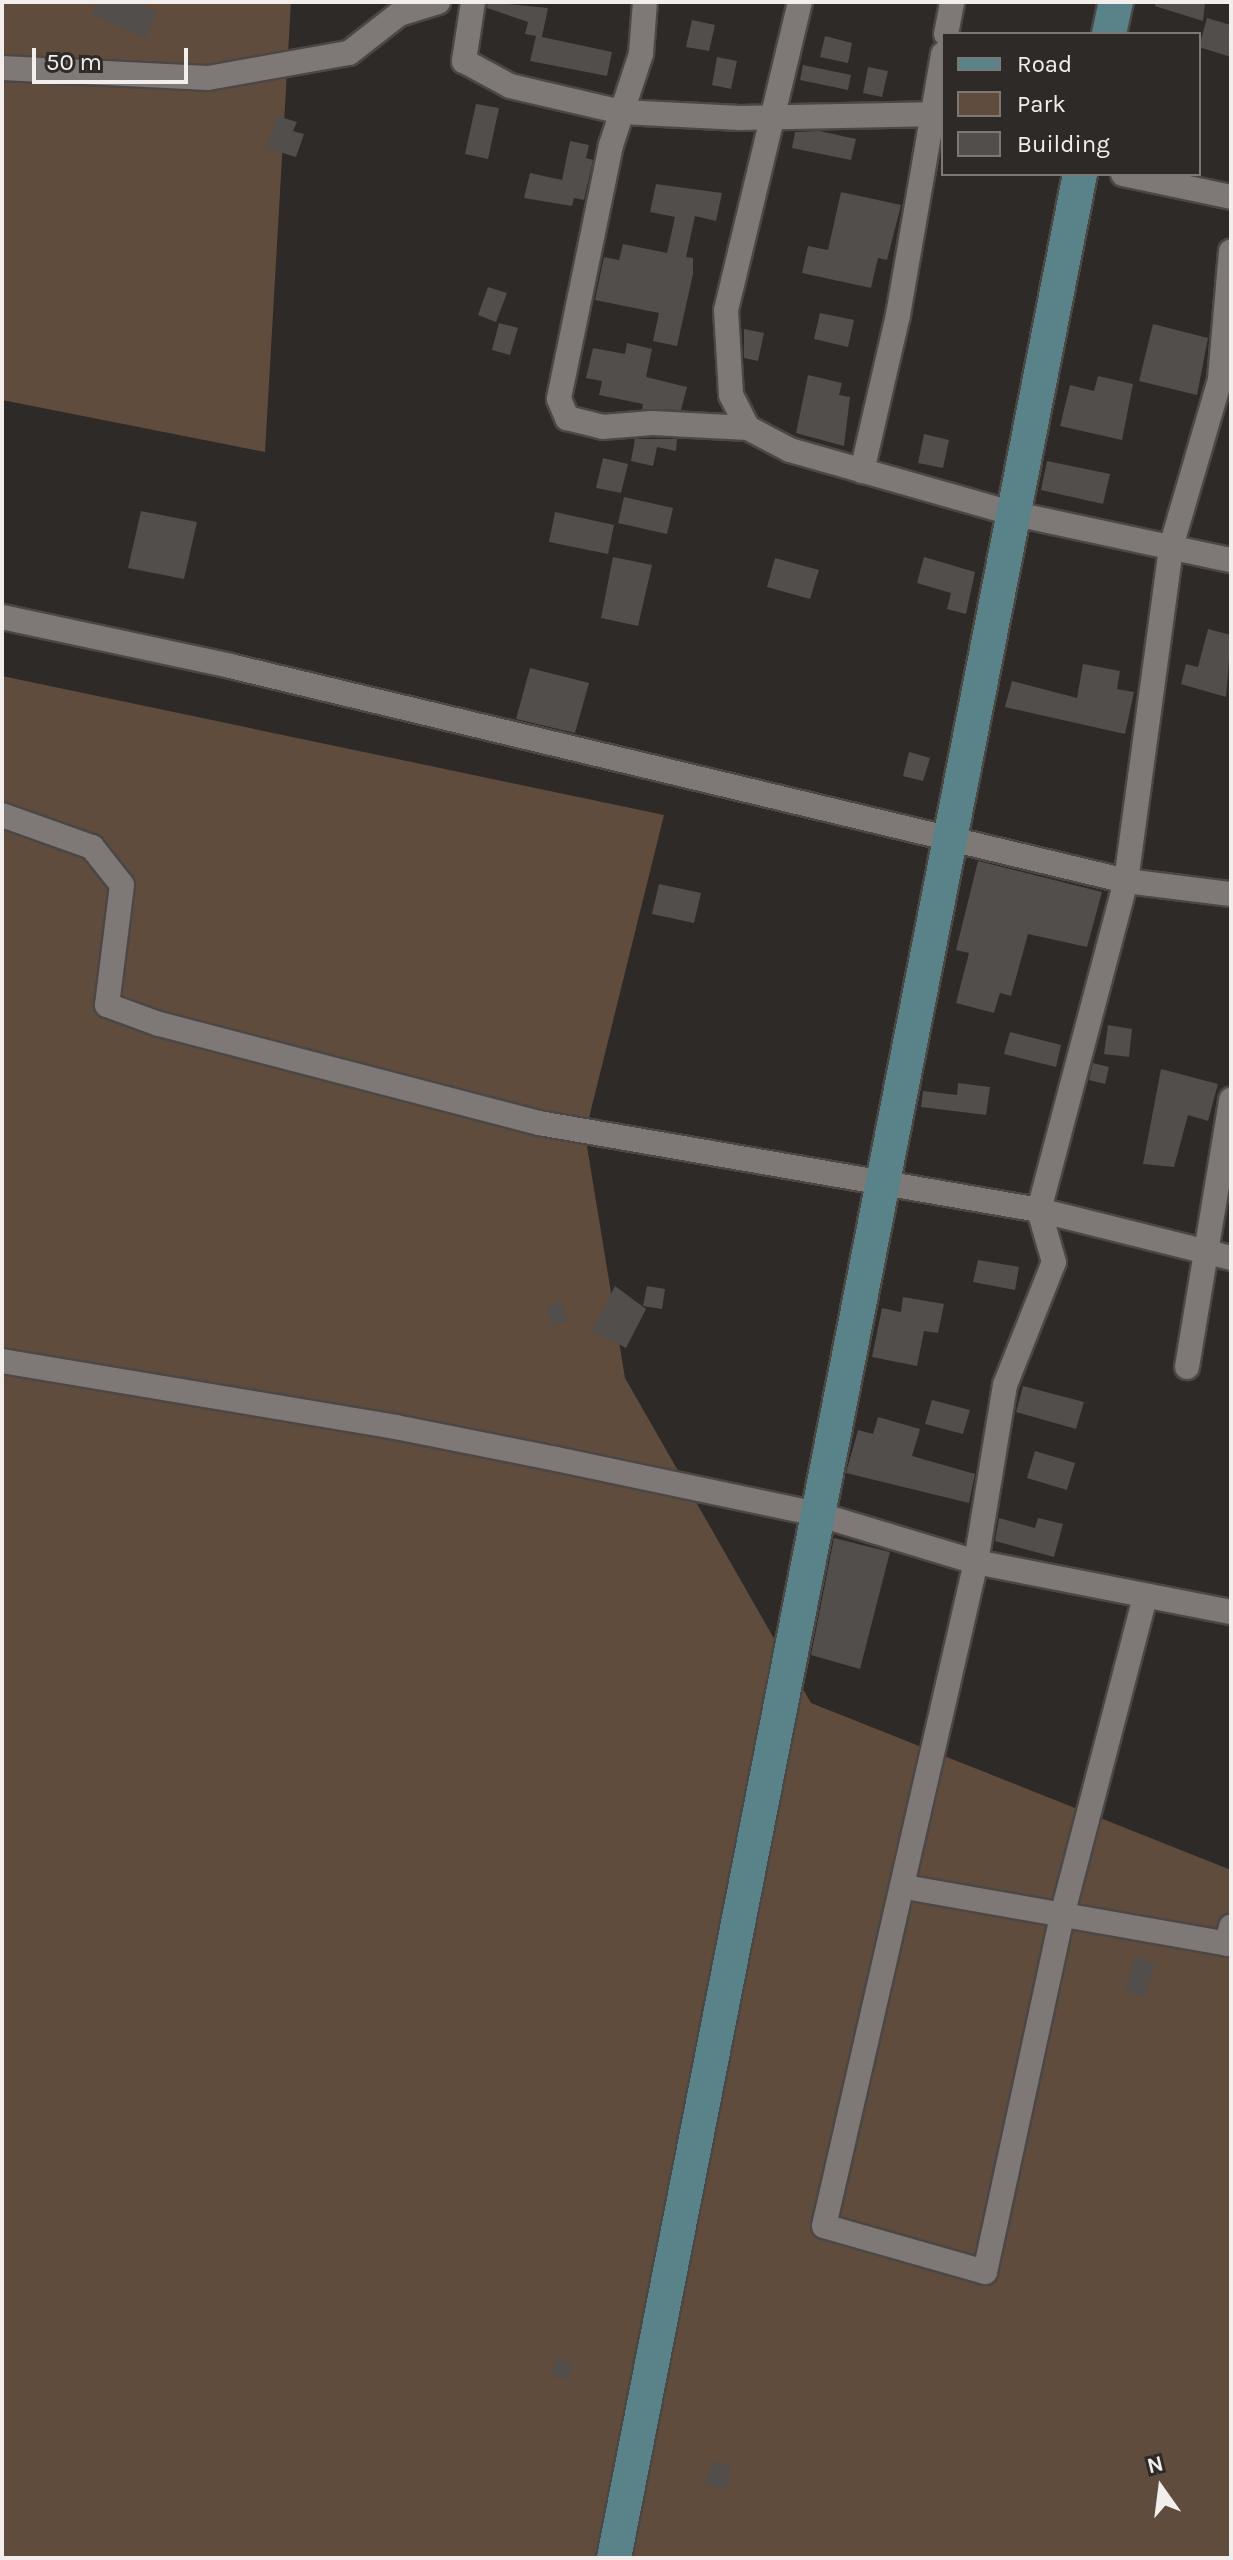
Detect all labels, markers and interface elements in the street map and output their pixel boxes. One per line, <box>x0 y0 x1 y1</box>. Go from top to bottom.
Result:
scale bar <box>36 32 192 82</box>
legend <box>941 32 1201 176</box>
text: 50 m <box>46 48 102 76</box>
text: Road <box>1017 50 1072 78</box>
text: Park <box>1017 90 1066 118</box>
text: Building <box>1017 130 1110 158</box>
north arrow <box>1121 2448 1201 2528</box>
text: N <box>1144 2450 1166 2479</box>

